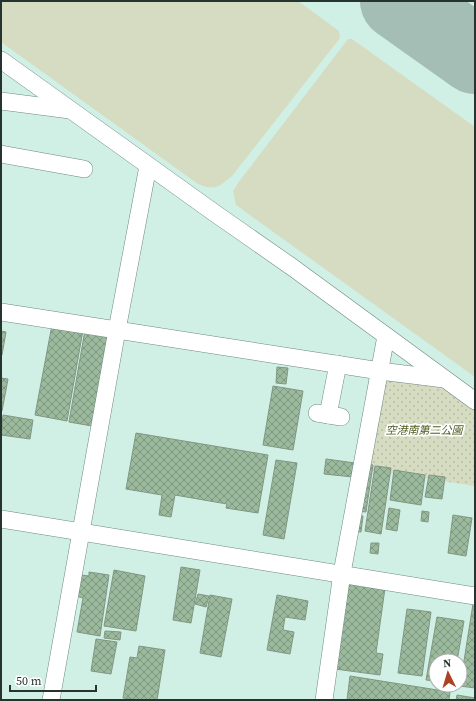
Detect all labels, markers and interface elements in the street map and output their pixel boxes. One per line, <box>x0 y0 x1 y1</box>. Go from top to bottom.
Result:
park label: 空港南第二公園 <box>386 423 464 438</box>
north arrow <box>428 653 468 693</box>
text: N <box>443 656 452 671</box>
scale bar <box>10 667 96 693</box>
text: 50 m <box>16 673 42 689</box>

